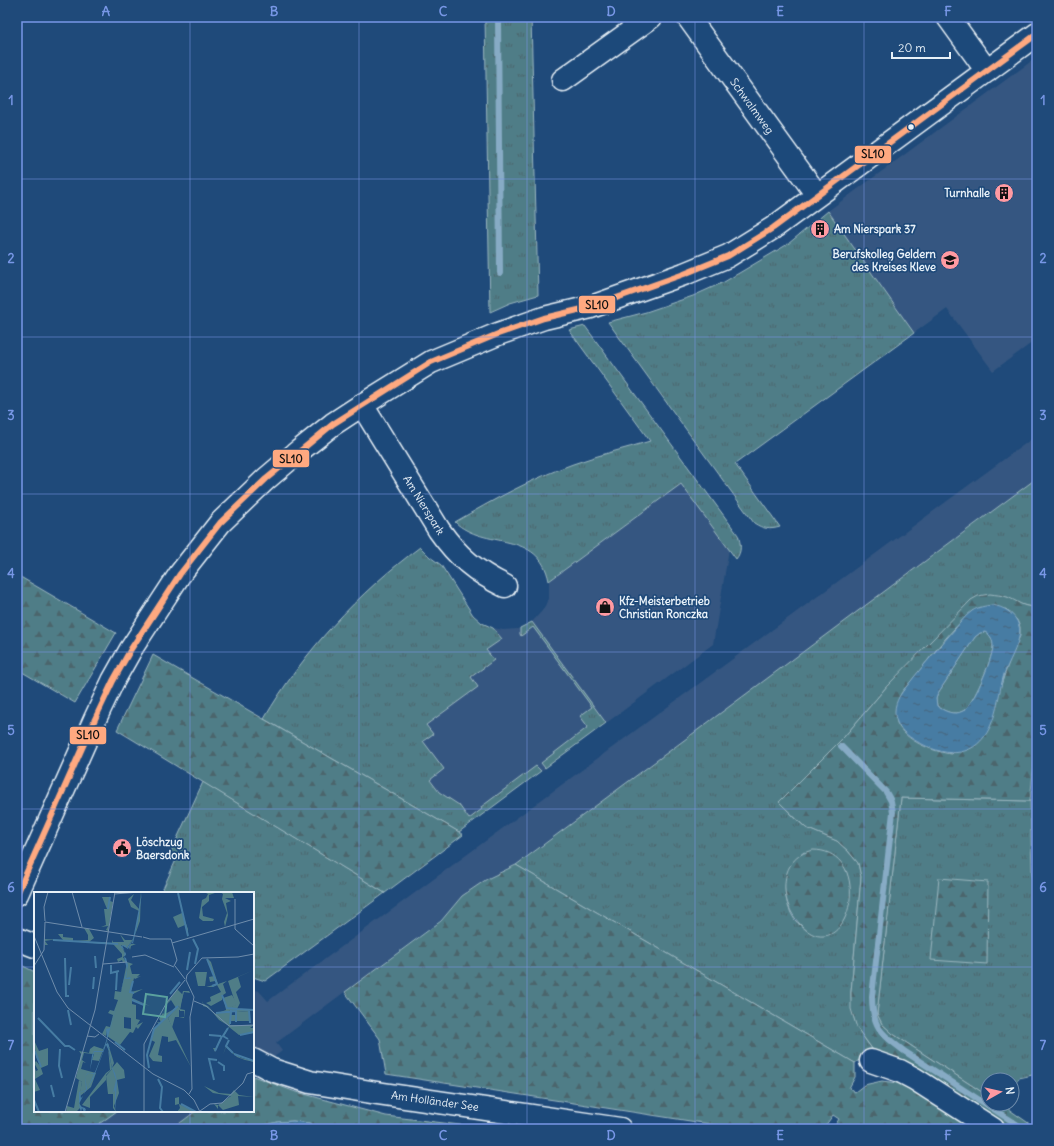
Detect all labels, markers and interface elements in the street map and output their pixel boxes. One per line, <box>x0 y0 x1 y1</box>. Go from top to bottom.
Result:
text: A <box>102 3 111 20</box>
text: B <box>270 3 279 20</box>
text: C <box>439 3 448 20</box>
text: D <box>606 3 616 20</box>
text: E <box>776 3 784 20</box>
text: F <box>944 3 952 20</box>
scale bar <box>892 34 950 60</box>
text: 20 m <box>898 40 926 55</box>
street label: Schwalmweg <box>727 75 777 137</box>
text: 1 <box>8 92 14 109</box>
text: 1 <box>1040 92 1046 109</box>
unlabelled marker <box>906 122 916 132</box>
line badge: SL10 <box>854 145 892 164</box>
text: SL10 <box>861 147 885 161</box>
building icon: Turnhalle <box>993 182 1015 204</box>
place label: Turnhalle <box>944 186 990 200</box>
building icon: Am Nierspark 37 <box>809 218 831 240</box>
place label: Am Nierspark 37 <box>834 222 916 237</box>
place label: Berufskolleg Geldern des Kreises Kleve <box>832 247 937 274</box>
school or university icon: Berufskolleg Geldern des Kreises Kleve <box>939 249 961 271</box>
text: 2 <box>7 250 15 267</box>
text: 2 <box>1039 250 1047 267</box>
line badge: SL10 <box>578 295 616 314</box>
text: SL10 <box>585 298 609 312</box>
text: 3 <box>7 407 15 424</box>
text: 3 <box>1039 407 1047 424</box>
line badge: SL10 <box>272 449 310 468</box>
text: SL10 <box>279 452 303 466</box>
street label: Am Nierspark <box>400 473 448 538</box>
text: 4 <box>7 565 15 582</box>
text: 4 <box>1039 565 1047 582</box>
place label: Kfz-Meisterbetrieb Christian Ronczka <box>619 594 710 621</box>
shop icon: Kfz-Meisterbetrieb Christian Ronczka <box>594 596 616 618</box>
text: 5 <box>7 722 15 739</box>
text: 5 <box>1039 722 1047 739</box>
line badge: SL10 <box>69 726 107 745</box>
text: SL10 <box>76 728 100 742</box>
place label: Löschzug Baersdonk <box>136 835 190 862</box>
public building icon: Löschzug Baersdonk <box>111 837 133 859</box>
text: 6 <box>7 879 15 896</box>
text: 6 <box>1039 879 1047 896</box>
inset map <box>34 892 254 1112</box>
text: 7 <box>8 1037 15 1054</box>
text: 7 <box>1040 1037 1047 1054</box>
north arrow <box>980 1072 1020 1112</box>
text: N <box>1002 1086 1017 1095</box>
street label: Am Holländer See <box>390 1088 480 1114</box>
text: A <box>102 1127 111 1144</box>
text: B <box>270 1127 279 1144</box>
text: C <box>439 1127 448 1144</box>
text: D <box>606 1127 616 1144</box>
text: E <box>776 1127 784 1144</box>
text: F <box>944 1127 952 1144</box>

